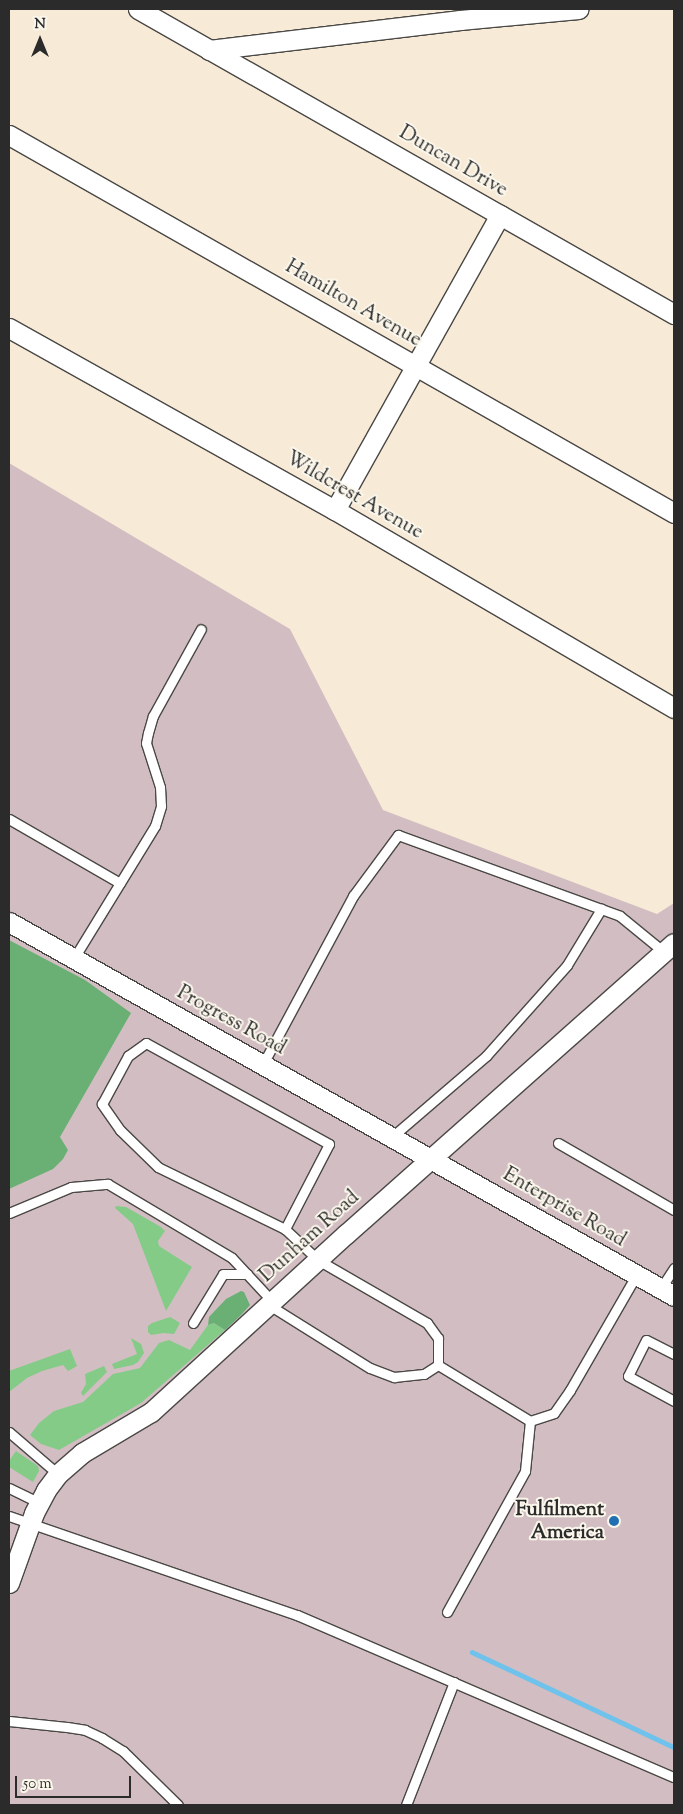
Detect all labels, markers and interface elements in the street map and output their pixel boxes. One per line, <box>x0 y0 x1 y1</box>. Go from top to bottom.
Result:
north arrow <box>15 15 65 65</box>
text: N <box>34 15 46 35</box>
street label: Duncan Drive <box>394 121 512 203</box>
street label: Hamilton Avenue <box>281 255 425 353</box>
street label: Wildcrest Avenue <box>281 447 427 545</box>
street label: Progress Road <box>172 981 290 1061</box>
street label: Enterprise Road <box>498 1163 630 1253</box>
street label: Dunham Road <box>255 1186 365 1288</box>
place label: Fulfilment America <box>516 1498 604 1545</box>
marker: Fulfilment America <box>608 1515 620 1527</box>
scale bar <box>18 1766 134 1798</box>
text: 50 m <box>23 1774 52 1795</box>

